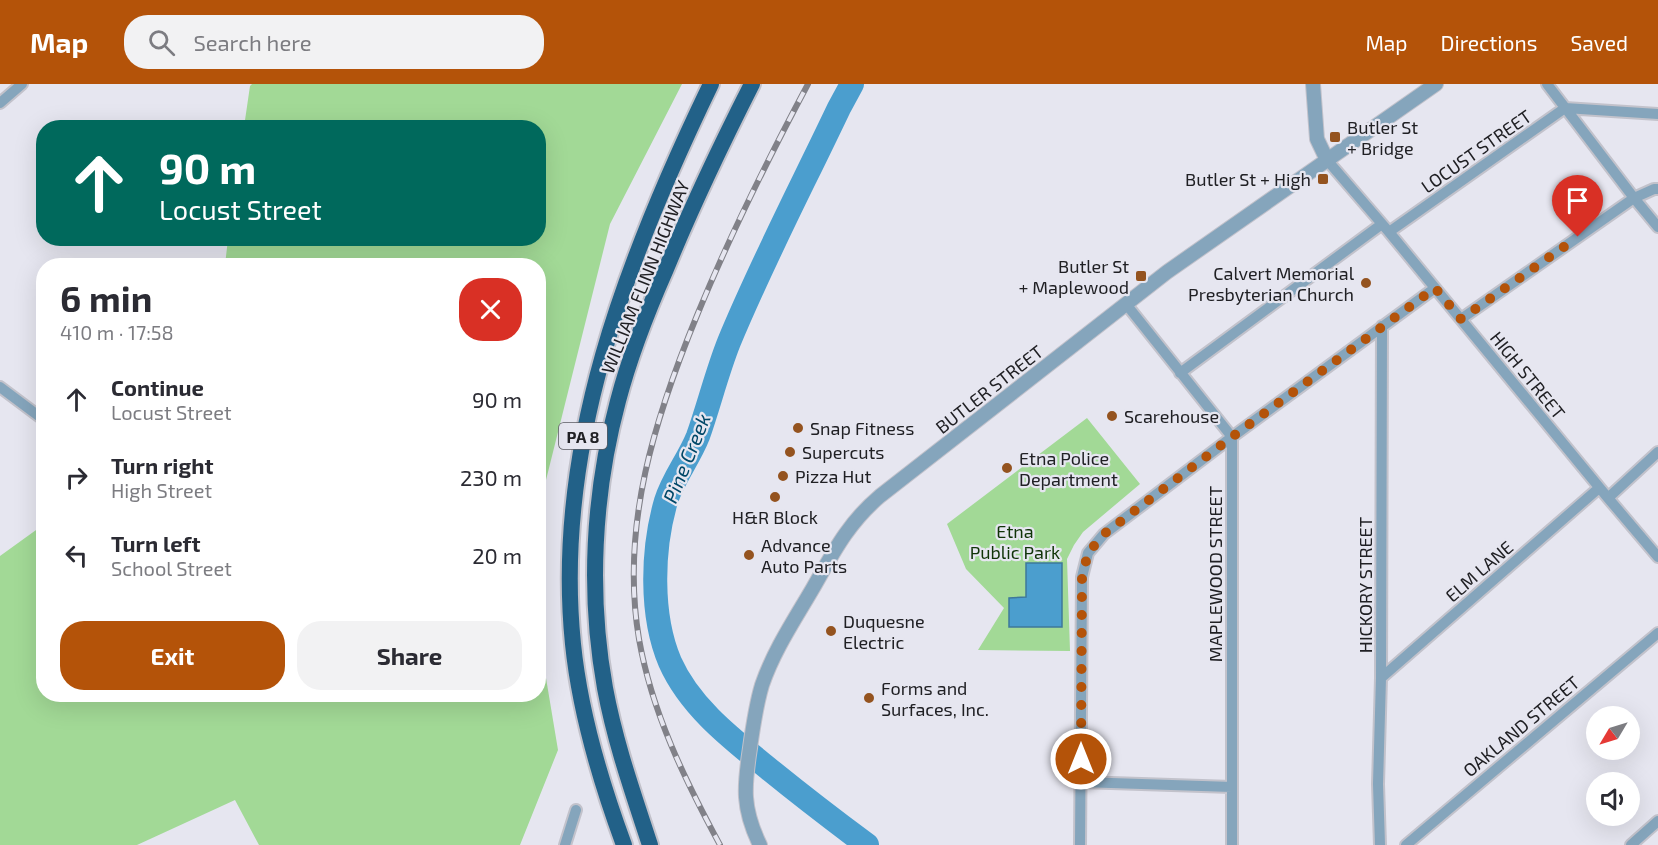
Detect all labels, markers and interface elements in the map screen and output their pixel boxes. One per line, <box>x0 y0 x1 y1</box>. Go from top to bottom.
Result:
search box <box>124 15 544 69</box>
text: Map <box>30 25 88 59</box>
icon: search <box>145 26 178 59</box>
text: Search here <box>193 29 312 55</box>
text: Map <box>1365 30 1408 55</box>
text: Directions <box>1441 30 1537 55</box>
text: Saved <box>1570 30 1628 55</box>
street label: LOCUST STREET <box>1417 104 1536 197</box>
place label: Butler St + Bridge <box>1347 116 1418 159</box>
marker: Butler St + Bridge <box>1328 130 1342 144</box>
text: 90 m <box>159 142 256 192</box>
icon: ahead <box>60 144 138 222</box>
place label: Butler St + High <box>1185 168 1311 190</box>
marker: Butler St + High <box>1316 172 1330 186</box>
pin <box>1552 175 1603 237</box>
street label: WILLIAM FLINN HIGHWAY <box>596 177 694 377</box>
icon: arrive <box>1561 184 1594 217</box>
text: Locust Street <box>159 193 322 225</box>
place label: Butler St + Maplewood <box>1018 255 1129 298</box>
place label: Calvert Memorial Presbyterian Church <box>1188 262 1355 305</box>
marker: Butler St + Maplewood <box>1134 269 1148 283</box>
text: 6 min <box>60 276 152 319</box>
marker: Calvert Memorial Presbyterian Church <box>1359 276 1373 290</box>
button: close <box>459 278 522 341</box>
text: 410 m · 17:58 <box>60 320 174 344</box>
street label: HIGH STREET <box>1486 327 1570 424</box>
street label: BUTLER STREET <box>931 340 1048 438</box>
text: Continue <box>111 374 204 400</box>
icon: ahead <box>60 383 93 416</box>
text: 90 m <box>472 386 522 412</box>
text: Locust Street <box>111 400 232 424</box>
place label: Scarehouse <box>1124 405 1219 427</box>
marker: Scarehouse <box>1105 409 1119 423</box>
water label: Pine Creek <box>657 410 715 506</box>
place label: Snap Fitness <box>810 417 914 439</box>
marker: Snap Fitness <box>791 421 805 435</box>
road number: PA 8 <box>559 423 607 449</box>
place label: Supercuts <box>802 441 885 463</box>
marker: Supercuts <box>783 445 797 459</box>
place label: Etna Police Department <box>1019 447 1118 490</box>
text: Turn right <box>111 452 213 478</box>
icon: right <box>60 461 93 494</box>
marker: Etna Police Department <box>1000 461 1014 475</box>
text: 230 m <box>460 464 522 490</box>
place label: Pizza Hut <box>795 465 872 487</box>
marker: Pizza Hut <box>776 469 790 483</box>
text: High Street <box>111 478 212 502</box>
street label: MAPLEWOOD STREET <box>1204 485 1226 662</box>
marker: H&R Block <box>768 490 782 504</box>
place label: H&R Block <box>732 506 818 528</box>
street label: HICKORY STREET <box>1354 516 1376 653</box>
park label: Etna Public Park <box>970 520 1060 563</box>
text: Turn left <box>111 530 200 556</box>
place label: Advance Auto Parts <box>761 534 847 577</box>
street label: ELM LANE <box>1441 536 1517 606</box>
icon: left <box>60 539 93 572</box>
text: 20 m <box>472 542 522 568</box>
marker: Advance Auto Parts <box>742 548 756 562</box>
text: School Street <box>111 556 232 580</box>
place label: Duquesne Electric <box>843 610 925 653</box>
button: Exit <box>60 621 285 690</box>
button: Share <box>297 621 522 690</box>
marker: Duquesne Electric <box>824 624 838 638</box>
street label: OAKLAND STREET <box>1458 671 1584 781</box>
place label: Forms and Surfaces, Inc. <box>881 677 989 720</box>
marker: Forms and Surfaces, Inc. <box>862 691 876 705</box>
north arrow <box>1586 706 1640 760</box>
map controls <box>1586 706 1640 826</box>
position arrow <box>1049 727 1113 791</box>
button: sound <box>1586 772 1640 826</box>

